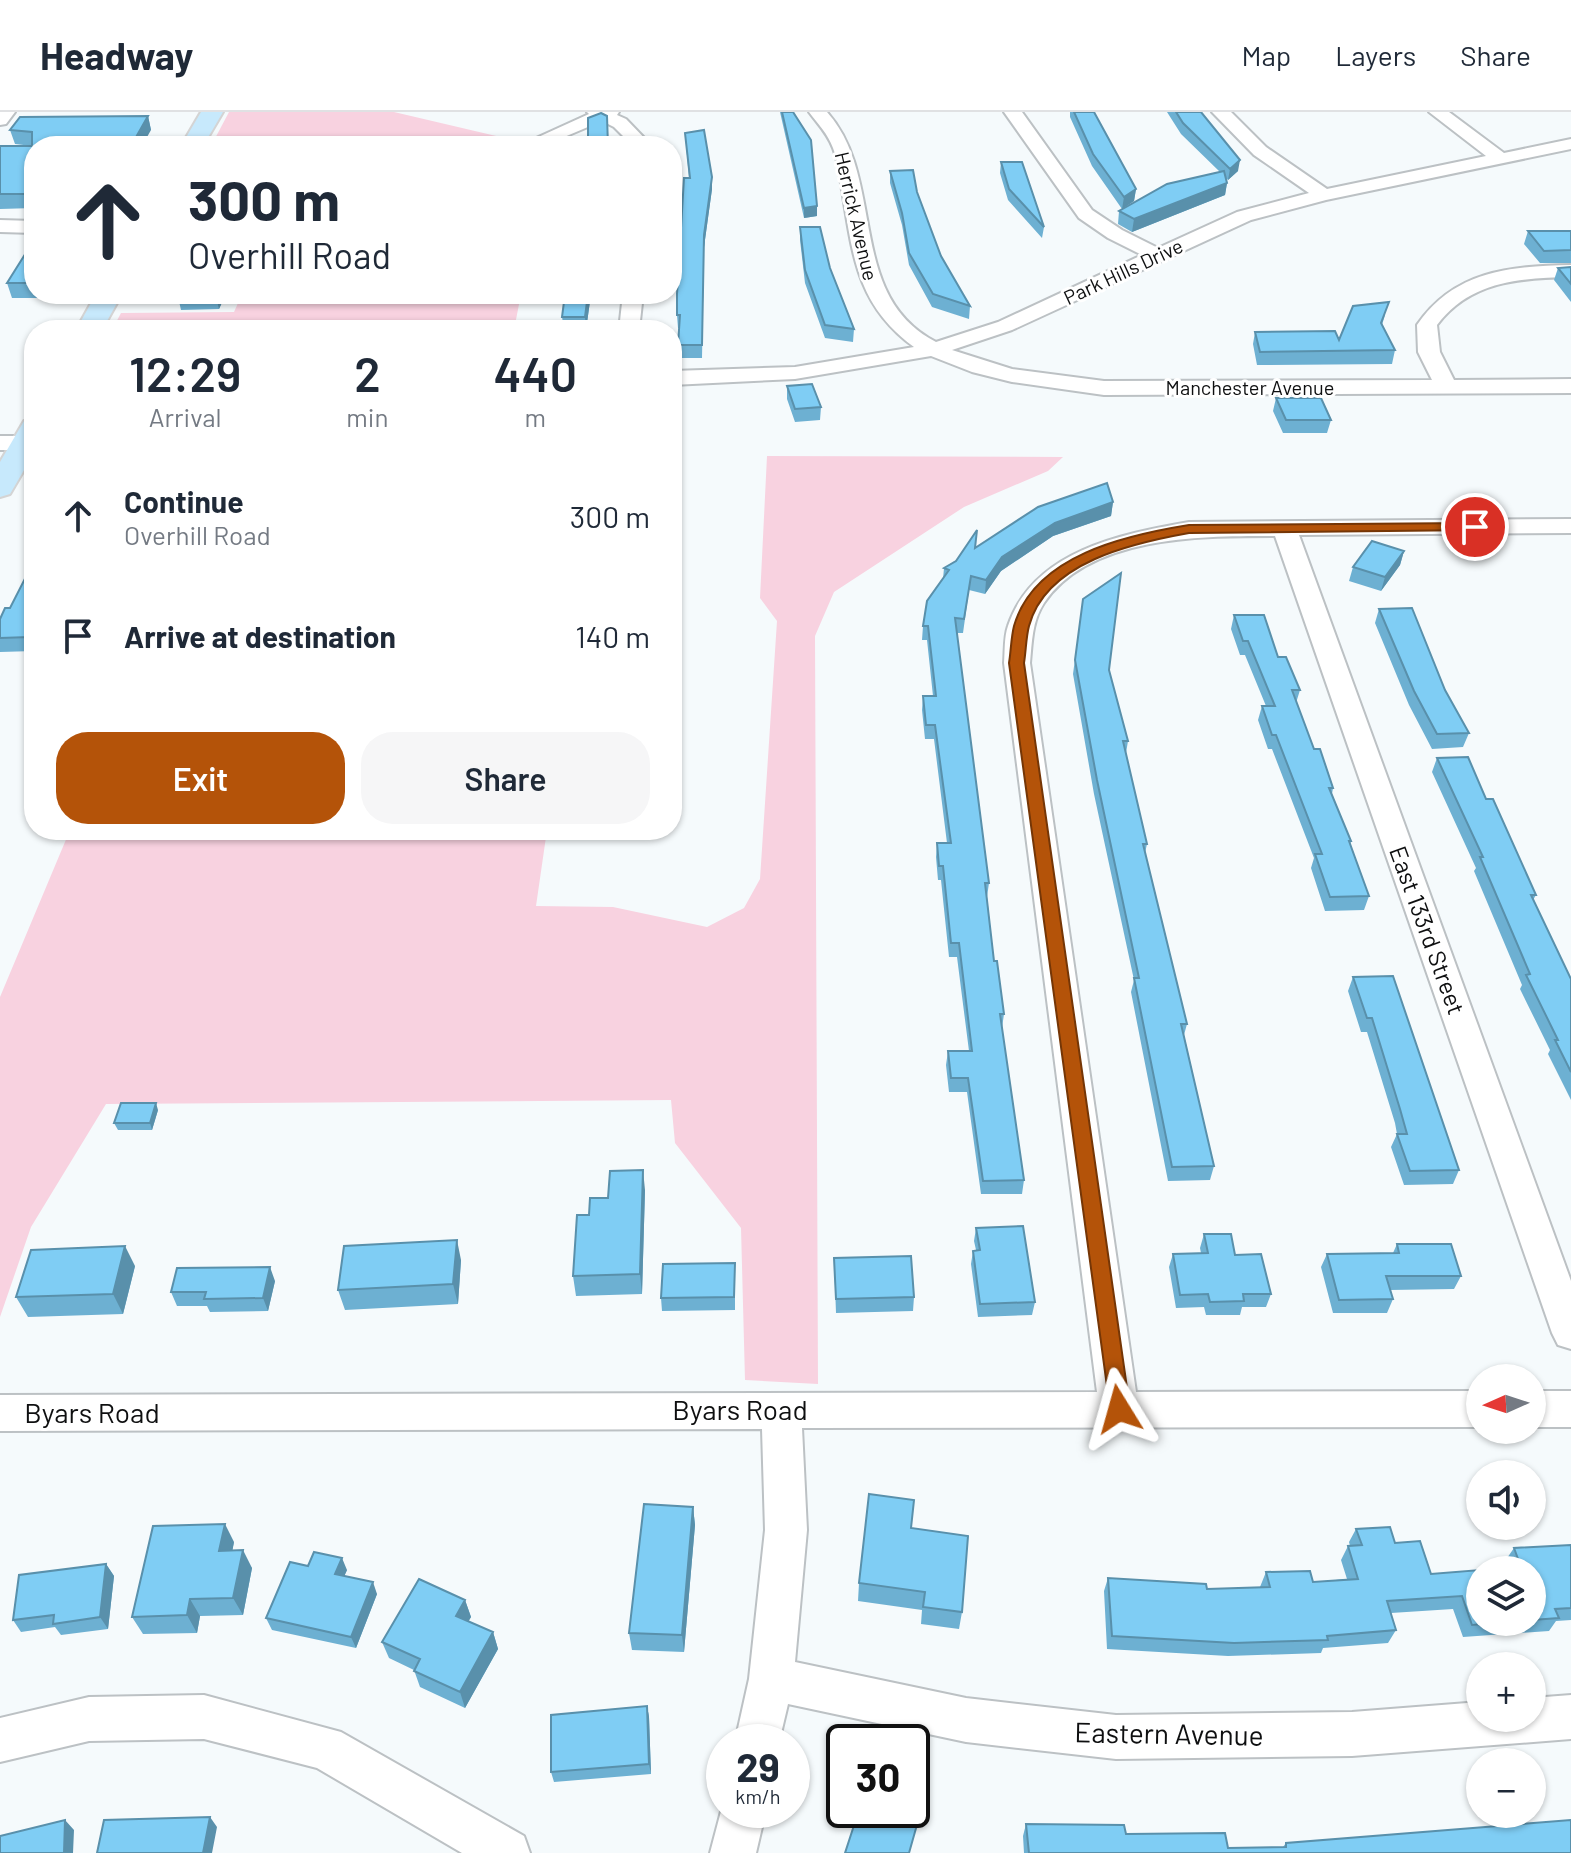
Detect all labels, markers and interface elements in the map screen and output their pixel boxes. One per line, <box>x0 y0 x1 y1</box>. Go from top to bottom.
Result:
text: Headway <box>40 32 193 78</box>
text: Map <box>1241 38 1291 72</box>
text: Layers <box>1335 38 1416 72</box>
text: Share <box>1460 38 1531 72</box>
street label: Herrick Avenue <box>831 149 883 283</box>
text: 300 m <box>188 165 340 232</box>
icon: ahead <box>56 168 160 272</box>
text: Overhill Road <box>188 233 391 276</box>
street label: Park Hills Drive <box>1060 233 1186 309</box>
text: 12:29 <box>129 344 241 402</box>
text: 2 <box>354 344 381 402</box>
text: 440 <box>493 344 577 402</box>
street label: Manchester Avenue <box>1166 375 1334 399</box>
text: Arrival <box>149 401 221 432</box>
text: min <box>346 401 388 432</box>
text: m <box>524 401 546 432</box>
text: Continue <box>124 483 244 519</box>
pin <box>1441 493 1509 561</box>
icon: ahead <box>56 494 100 538</box>
text: 300 m <box>570 498 650 534</box>
icon: arrive <box>1453 505 1497 549</box>
text: Overhill Road <box>124 519 271 550</box>
icon: arrive <box>56 614 100 658</box>
text: Arrive at destination <box>124 618 396 654</box>
text: 140 m <box>575 618 650 654</box>
button: Exit <box>56 732 345 824</box>
button: Share <box>361 732 650 824</box>
street label: East 133rd Street <box>1384 842 1472 1018</box>
north arrow <box>1466 1364 1546 1444</box>
map controls <box>1466 1364 1546 1828</box>
position arrow <box>1077 1367 1161 1451</box>
street label: Byars Road <box>672 1392 808 1426</box>
street label: Byars Road <box>24 1395 160 1429</box>
button: sound <box>1466 1460 1546 1540</box>
button: layers <box>1466 1556 1546 1636</box>
button: + <box>1466 1652 1546 1732</box>
street label: Eastern Avenue <box>1074 1714 1264 1752</box>
speed limit sign: 30 <box>826 1724 930 1828</box>
text: 29 <box>736 1742 780 1790</box>
button: − <box>1466 1748 1546 1828</box>
text: km/h <box>735 1784 781 1808</box>

